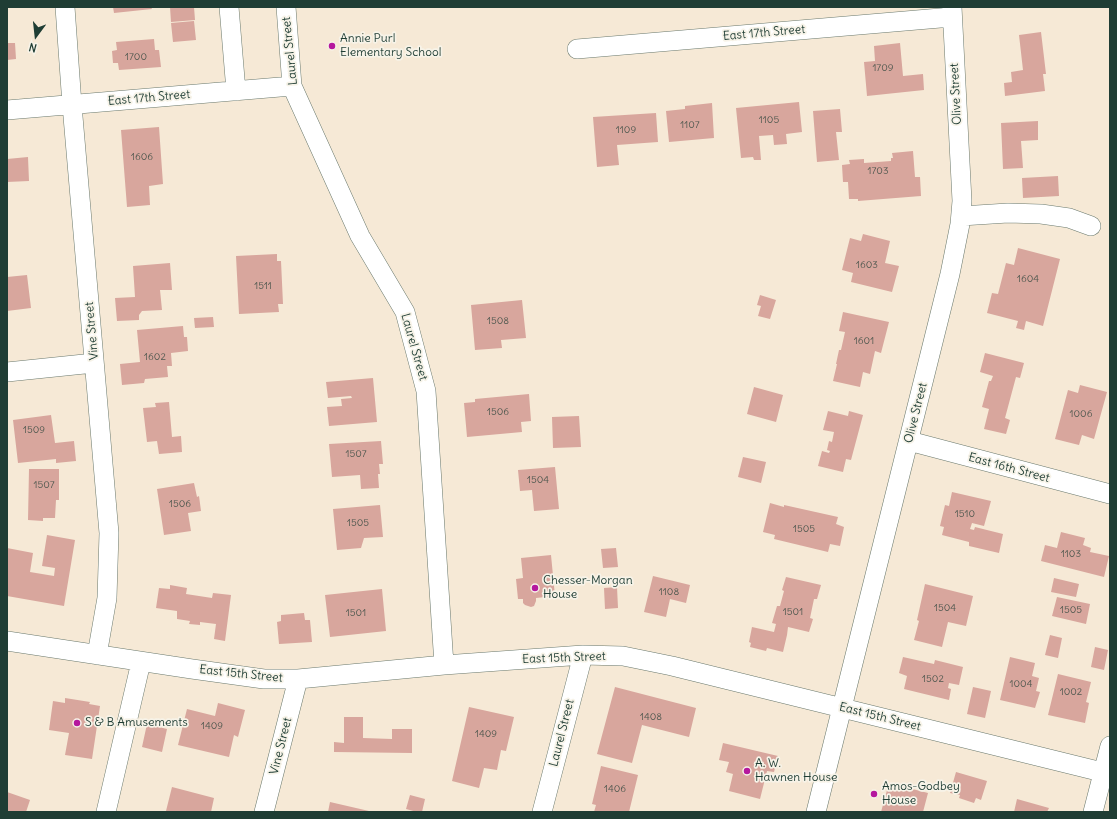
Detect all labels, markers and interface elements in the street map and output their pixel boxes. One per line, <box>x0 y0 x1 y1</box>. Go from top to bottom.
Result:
north arrow <box>16 16 56 56</box>
street label: Laurel Street <box>279 16 301 86</box>
street label: East 17th Street <box>722 22 806 44</box>
place label: Annie Purl Elementary School <box>340 32 441 60</box>
text: N <box>27 40 38 55</box>
marker: Annie Purl Elementary School <box>327 41 337 51</box>
house number: 1700 <box>125 51 147 63</box>
house number: 1709 <box>872 62 894 74</box>
street label: Olive Street <box>947 63 965 125</box>
street label: East 17th Street <box>107 87 191 109</box>
house number: 1105 <box>759 114 779 126</box>
house number: 1107 <box>680 119 700 131</box>
house number: 1109 <box>616 124 636 136</box>
house number: 1606 <box>131 151 153 163</box>
house number: 1703 <box>867 165 889 177</box>
house number: 1603 <box>856 259 878 271</box>
house number: 1604 <box>1017 273 1039 285</box>
house number: 1511 <box>254 280 272 292</box>
street label: Vine Street <box>82 301 102 361</box>
street label: Laurel Street <box>398 312 430 382</box>
house number: 1508 <box>487 315 509 327</box>
house number: 1601 <box>854 335 874 347</box>
house number: 1602 <box>144 351 166 363</box>
street label: Olive Street <box>902 381 930 445</box>
house number: 1506 <box>487 406 509 418</box>
house number: 1006 <box>1070 408 1092 420</box>
house number: 1509 <box>23 424 45 436</box>
house number: 1507 <box>345 448 367 460</box>
street label: East 16th Street <box>967 450 1051 486</box>
house number: 1504 <box>527 474 549 486</box>
house number: 1507 <box>33 479 55 491</box>
house number: 1506 <box>169 498 191 510</box>
house number: 1510 <box>955 508 975 520</box>
house number: 1505 <box>347 517 369 529</box>
house number: 1505 <box>793 523 815 535</box>
house number: 1103 <box>1061 548 1081 560</box>
place label: Chesser-Morgan House <box>543 574 633 602</box>
marker: Chesser-Morgan House <box>530 583 540 593</box>
house number: 1108 <box>659 586 679 598</box>
house number: 1504 <box>934 602 956 614</box>
house number: 1505 <box>1060 604 1082 616</box>
house number: 1501 <box>783 606 803 618</box>
house number: 1501 <box>346 607 366 619</box>
street label: East 15th Street <box>522 649 606 667</box>
street label: East 15th Street <box>199 662 283 686</box>
house number: 1502 <box>922 673 944 685</box>
house number: 1004 <box>1010 678 1032 690</box>
house number: 1002 <box>1060 686 1082 698</box>
street label: Laurel Street <box>547 698 577 768</box>
street label: East 15th Street <box>838 700 922 734</box>
house number: 1408 <box>640 711 662 723</box>
place label: S & B Amusements <box>85 716 188 730</box>
street label: Vine Street <box>267 716 295 776</box>
marker: S & B Amusements <box>72 718 82 728</box>
house number: 1409 <box>201 720 223 732</box>
house number: 1409 <box>475 728 497 740</box>
place label: A. W. Hawnen House <box>755 757 837 785</box>
marker: A. W. Hawnen House <box>742 766 752 776</box>
place label: Amos-Godbey House <box>882 780 960 808</box>
house number: 1406 <box>604 783 626 795</box>
marker: Amos-Godbey House <box>869 789 879 799</box>

